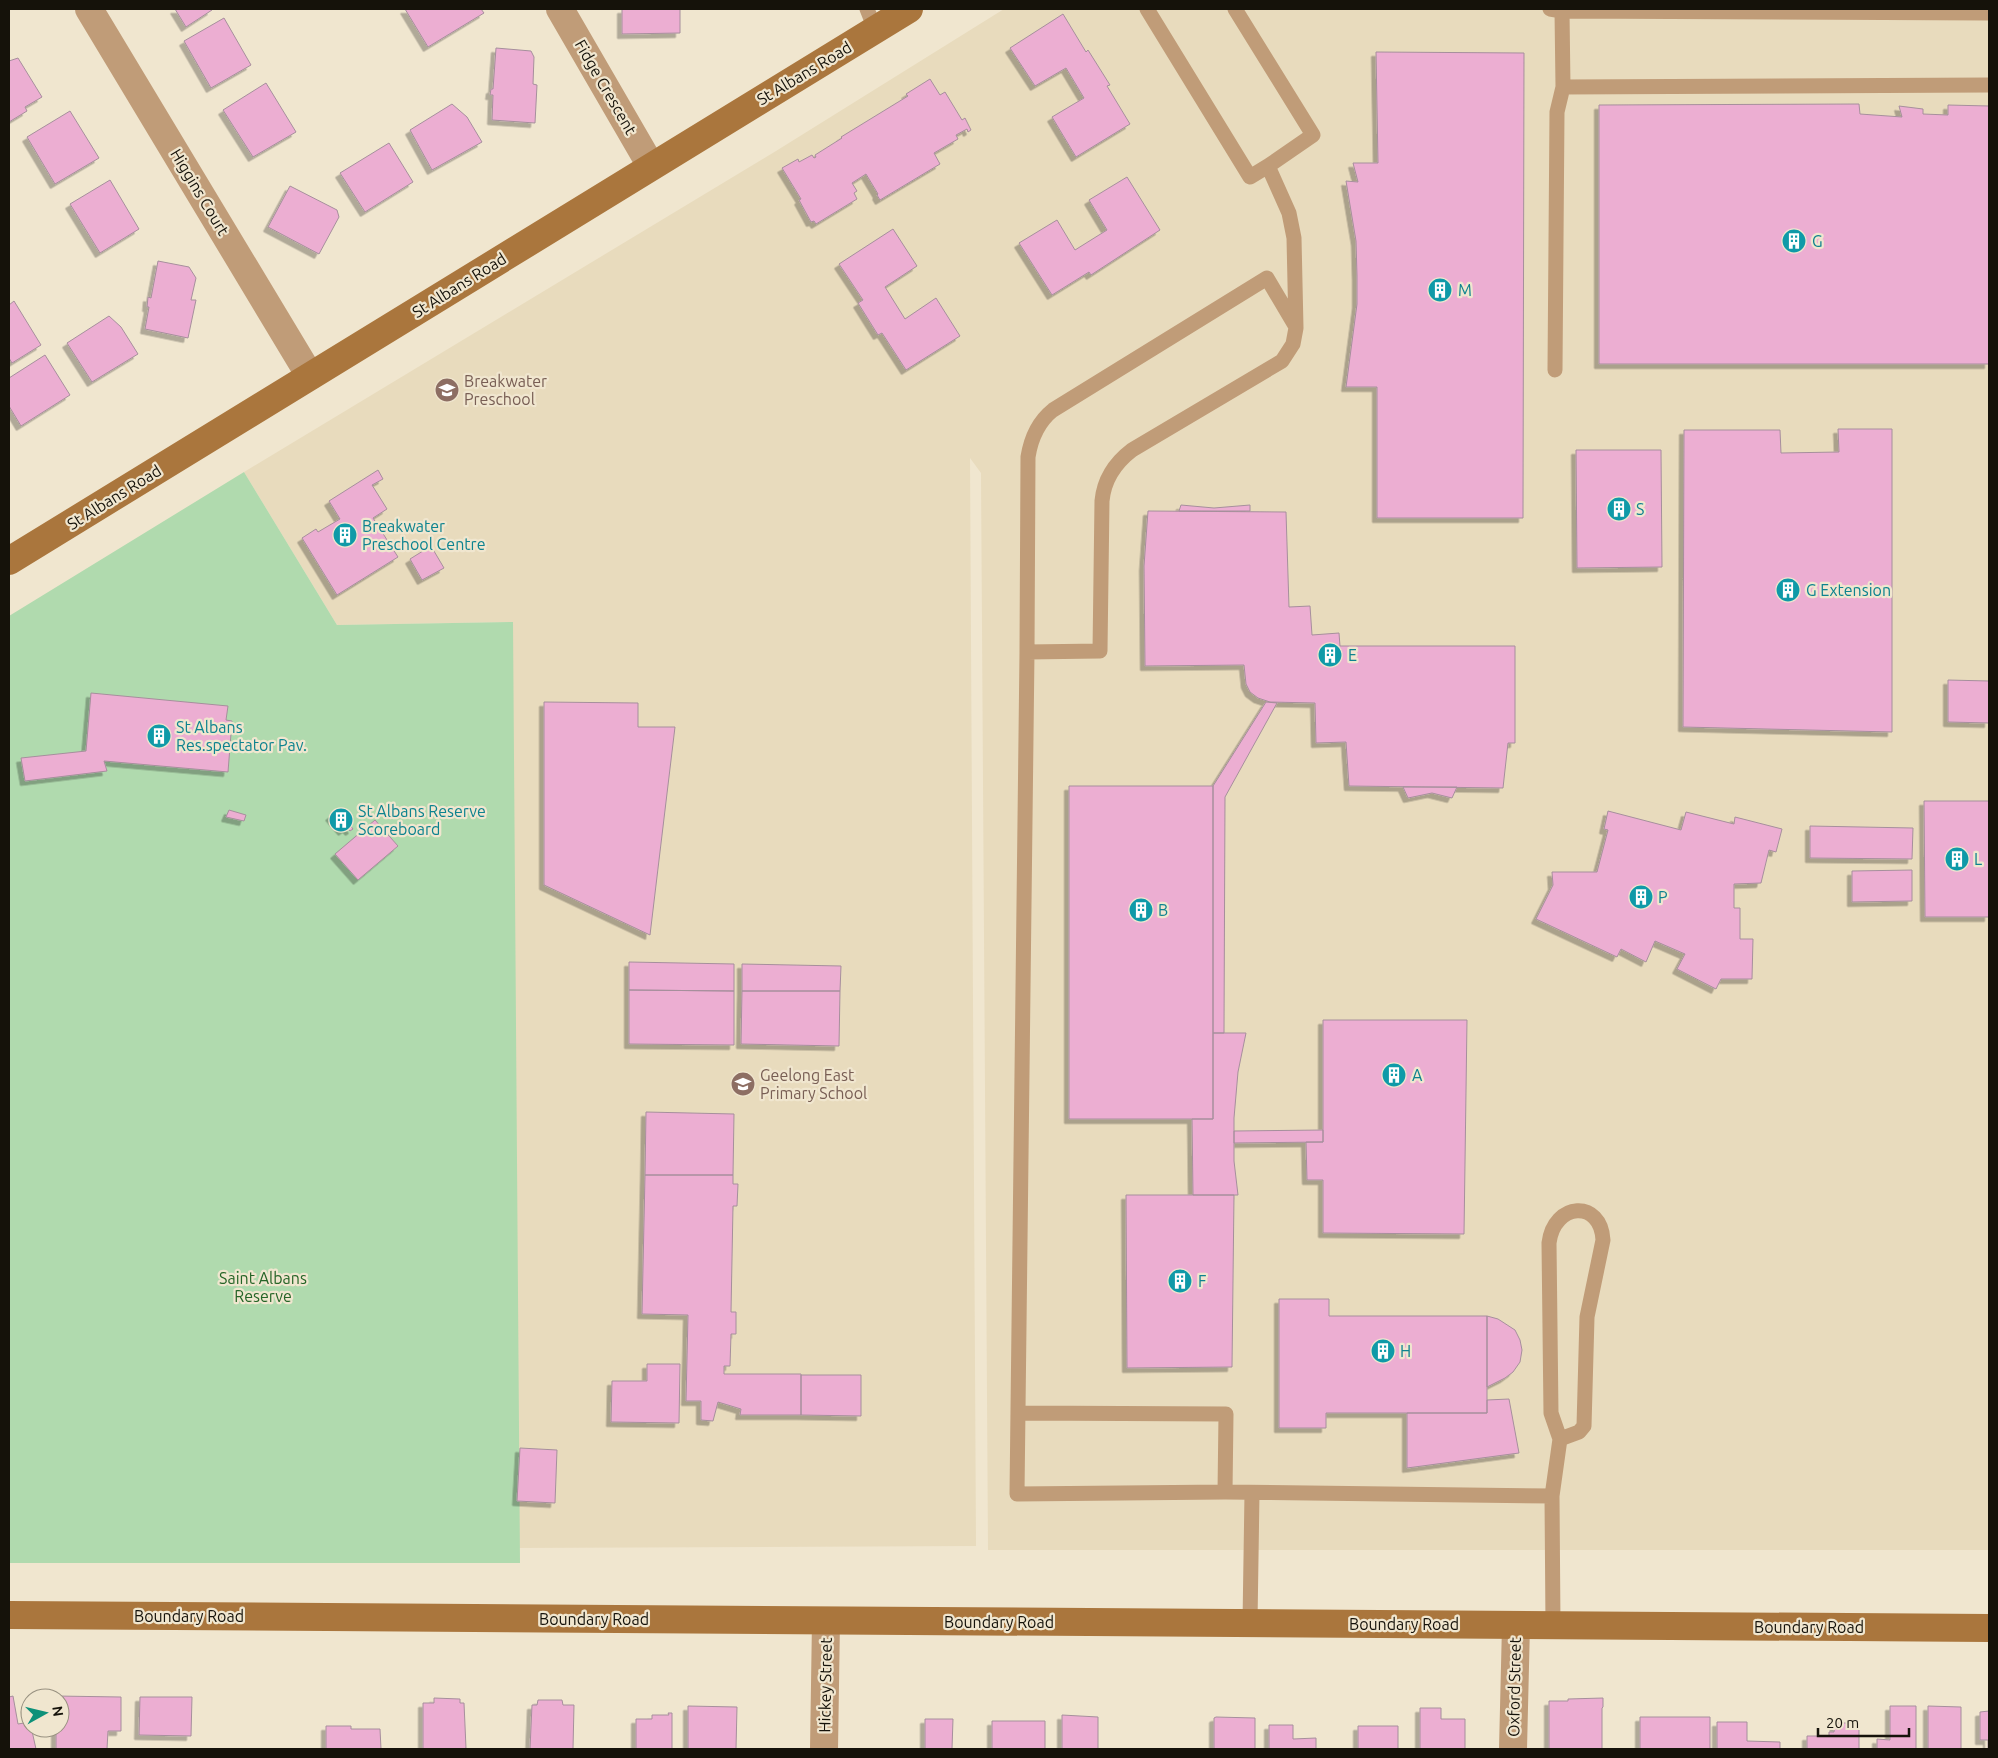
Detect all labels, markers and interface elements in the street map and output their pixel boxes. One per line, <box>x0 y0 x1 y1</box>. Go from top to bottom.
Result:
street label: Fidge Crescent <box>572 36 641 138</box>
street label: St Albans Road <box>753 38 855 108</box>
street label: Higgins Court <box>167 145 233 239</box>
building icon: G <box>1781 228 1807 254</box>
place label: G <box>1812 232 1823 250</box>
street label: St Albans Road <box>409 249 509 321</box>
building icon: M <box>1427 277 1453 303</box>
place label: M <box>1458 281 1472 299</box>
place label: Breakwater Preschool <box>464 372 547 408</box>
school or university icon: Breakwater Preschool <box>434 377 460 403</box>
street label: St Albans Road <box>64 461 164 533</box>
building icon: S <box>1606 496 1632 522</box>
place label: S <box>1636 500 1644 518</box>
place label: Breakwater Preschool Centre <box>362 517 485 553</box>
building icon: Breakwater Preschool Centre <box>332 522 358 548</box>
building icon: G Extension <box>1775 577 1801 603</box>
place label: G Extension <box>1806 581 1891 599</box>
building icon: E <box>1317 642 1343 668</box>
place label: E <box>1348 646 1357 664</box>
place label: St Albans Res.spectator Pav. <box>176 718 307 754</box>
building icon: St Albans Res.spectator Pav. <box>146 723 172 749</box>
place label: St Albans Reserve Scoreboard <box>358 802 486 838</box>
building icon: St Albans Reserve Scoreboard <box>328 807 354 833</box>
building icon: L <box>1944 846 1970 872</box>
place label: L <box>1974 850 1982 868</box>
building icon: P <box>1628 884 1654 910</box>
place label: P <box>1658 888 1668 906</box>
building icon: B <box>1128 897 1154 923</box>
place label: B <box>1158 901 1168 919</box>
building icon: A <box>1381 1062 1407 1088</box>
place label: Geelong East Primary School <box>760 1066 867 1102</box>
place label: A <box>1412 1066 1423 1084</box>
school or university icon: Geelong East Primary School <box>730 1071 756 1097</box>
building icon: F <box>1167 1268 1193 1294</box>
park label: Saint Albans Reserve <box>219 1269 307 1305</box>
place label: F <box>1198 1272 1206 1290</box>
building icon: H <box>1370 1338 1396 1364</box>
place label: H <box>1400 1342 1411 1360</box>
street label: Boundary Road <box>134 1607 244 1625</box>
street label: Boundary Road <box>539 1610 649 1628</box>
street label: Boundary Road <box>944 1613 1054 1631</box>
street label: Boundary Road <box>1349 1615 1459 1633</box>
street label: Boundary Road <box>1754 1618 1864 1636</box>
street label: Oxford Street <box>1504 1636 1524 1737</box>
street label: Hickey Street <box>815 1637 835 1733</box>
north arrow <box>20 1688 70 1738</box>
text: N <box>49 1705 67 1717</box>
scale bar <box>1818 1706 1909 1738</box>
text: 20 m <box>1826 1714 1859 1731</box>

